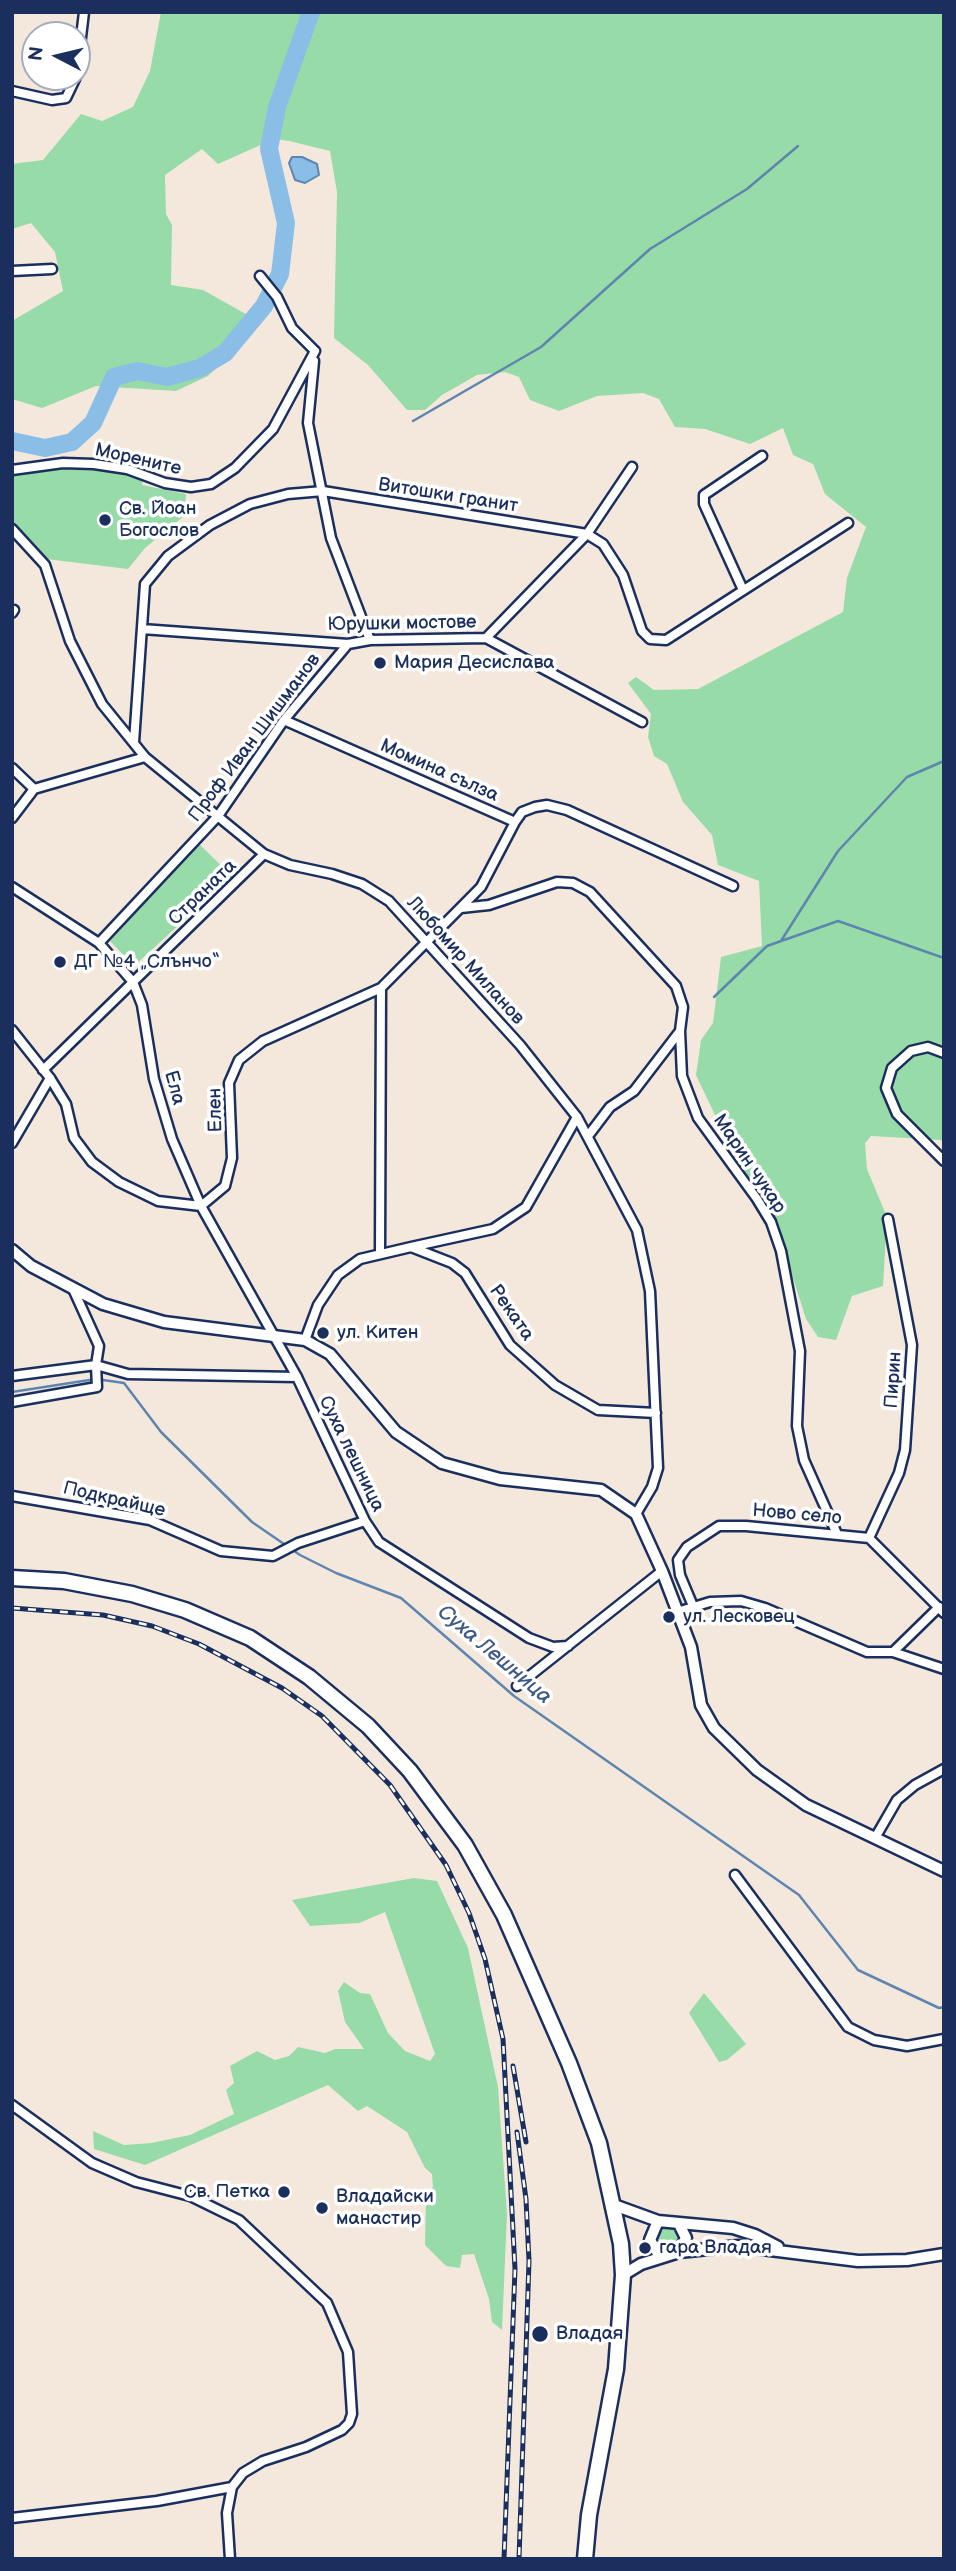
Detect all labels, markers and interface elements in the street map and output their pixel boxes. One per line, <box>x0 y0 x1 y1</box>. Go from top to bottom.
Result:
north arrow <box>21 21 91 91</box>
text: N <box>24 45 49 62</box>
street label: Морените <box>93 439 183 481</box>
street label: Витошки гранит <box>377 474 519 518</box>
place label: Св. Йоан Богослов <box>119 498 199 542</box>
marker: Св. Йоан Богослов <box>97 512 113 528</box>
street label: Юрушки мостове <box>327 611 477 637</box>
street label: Проф Иван Шишманов <box>184 649 326 827</box>
place label: Мария Десислава <box>394 652 555 674</box>
marker: Мария Десислава <box>372 655 388 671</box>
street label: Момина сълза <box>376 735 502 807</box>
street label: Страната <box>164 855 242 931</box>
street label: Любомир Миланов <box>401 892 529 1030</box>
place label: ДГ №4 „Слънчо“ <box>74 951 220 973</box>
marker: ДГ №4 „Слънчо“ <box>52 954 68 970</box>
street label: Ела <box>159 1068 189 1108</box>
street label: Елен <box>204 1088 228 1132</box>
street label: Марин чукар <box>707 1110 791 1218</box>
street label: Реката <box>484 1281 538 1345</box>
place label: ул. Китен <box>337 1322 418 1344</box>
marker: ул. Китен <box>315 1325 331 1341</box>
street label: Пирин <box>881 1351 907 1409</box>
street label: Суха лешница <box>313 1392 389 1516</box>
street label: Подкрайще <box>61 1477 167 1523</box>
street label: Ново село <box>751 1500 843 1530</box>
water label: Суха Лешница <box>432 1600 556 1710</box>
place label: ул. Лесковец <box>683 1606 795 1628</box>
marker: ул. Лесковец <box>661 1609 677 1625</box>
place label: Св. Петка <box>184 2181 270 2203</box>
marker: Св. Петка <box>276 2184 292 2200</box>
place label: Владайски манастир <box>336 2186 434 2230</box>
marker: Владайски манастир <box>314 2200 330 2216</box>
place label: гара Владая <box>659 2237 772 2259</box>
marker: гара Владая <box>637 2240 653 2256</box>
place label: Владая <box>556 2323 623 2345</box>
marker: Владая <box>530 2324 550 2344</box>

